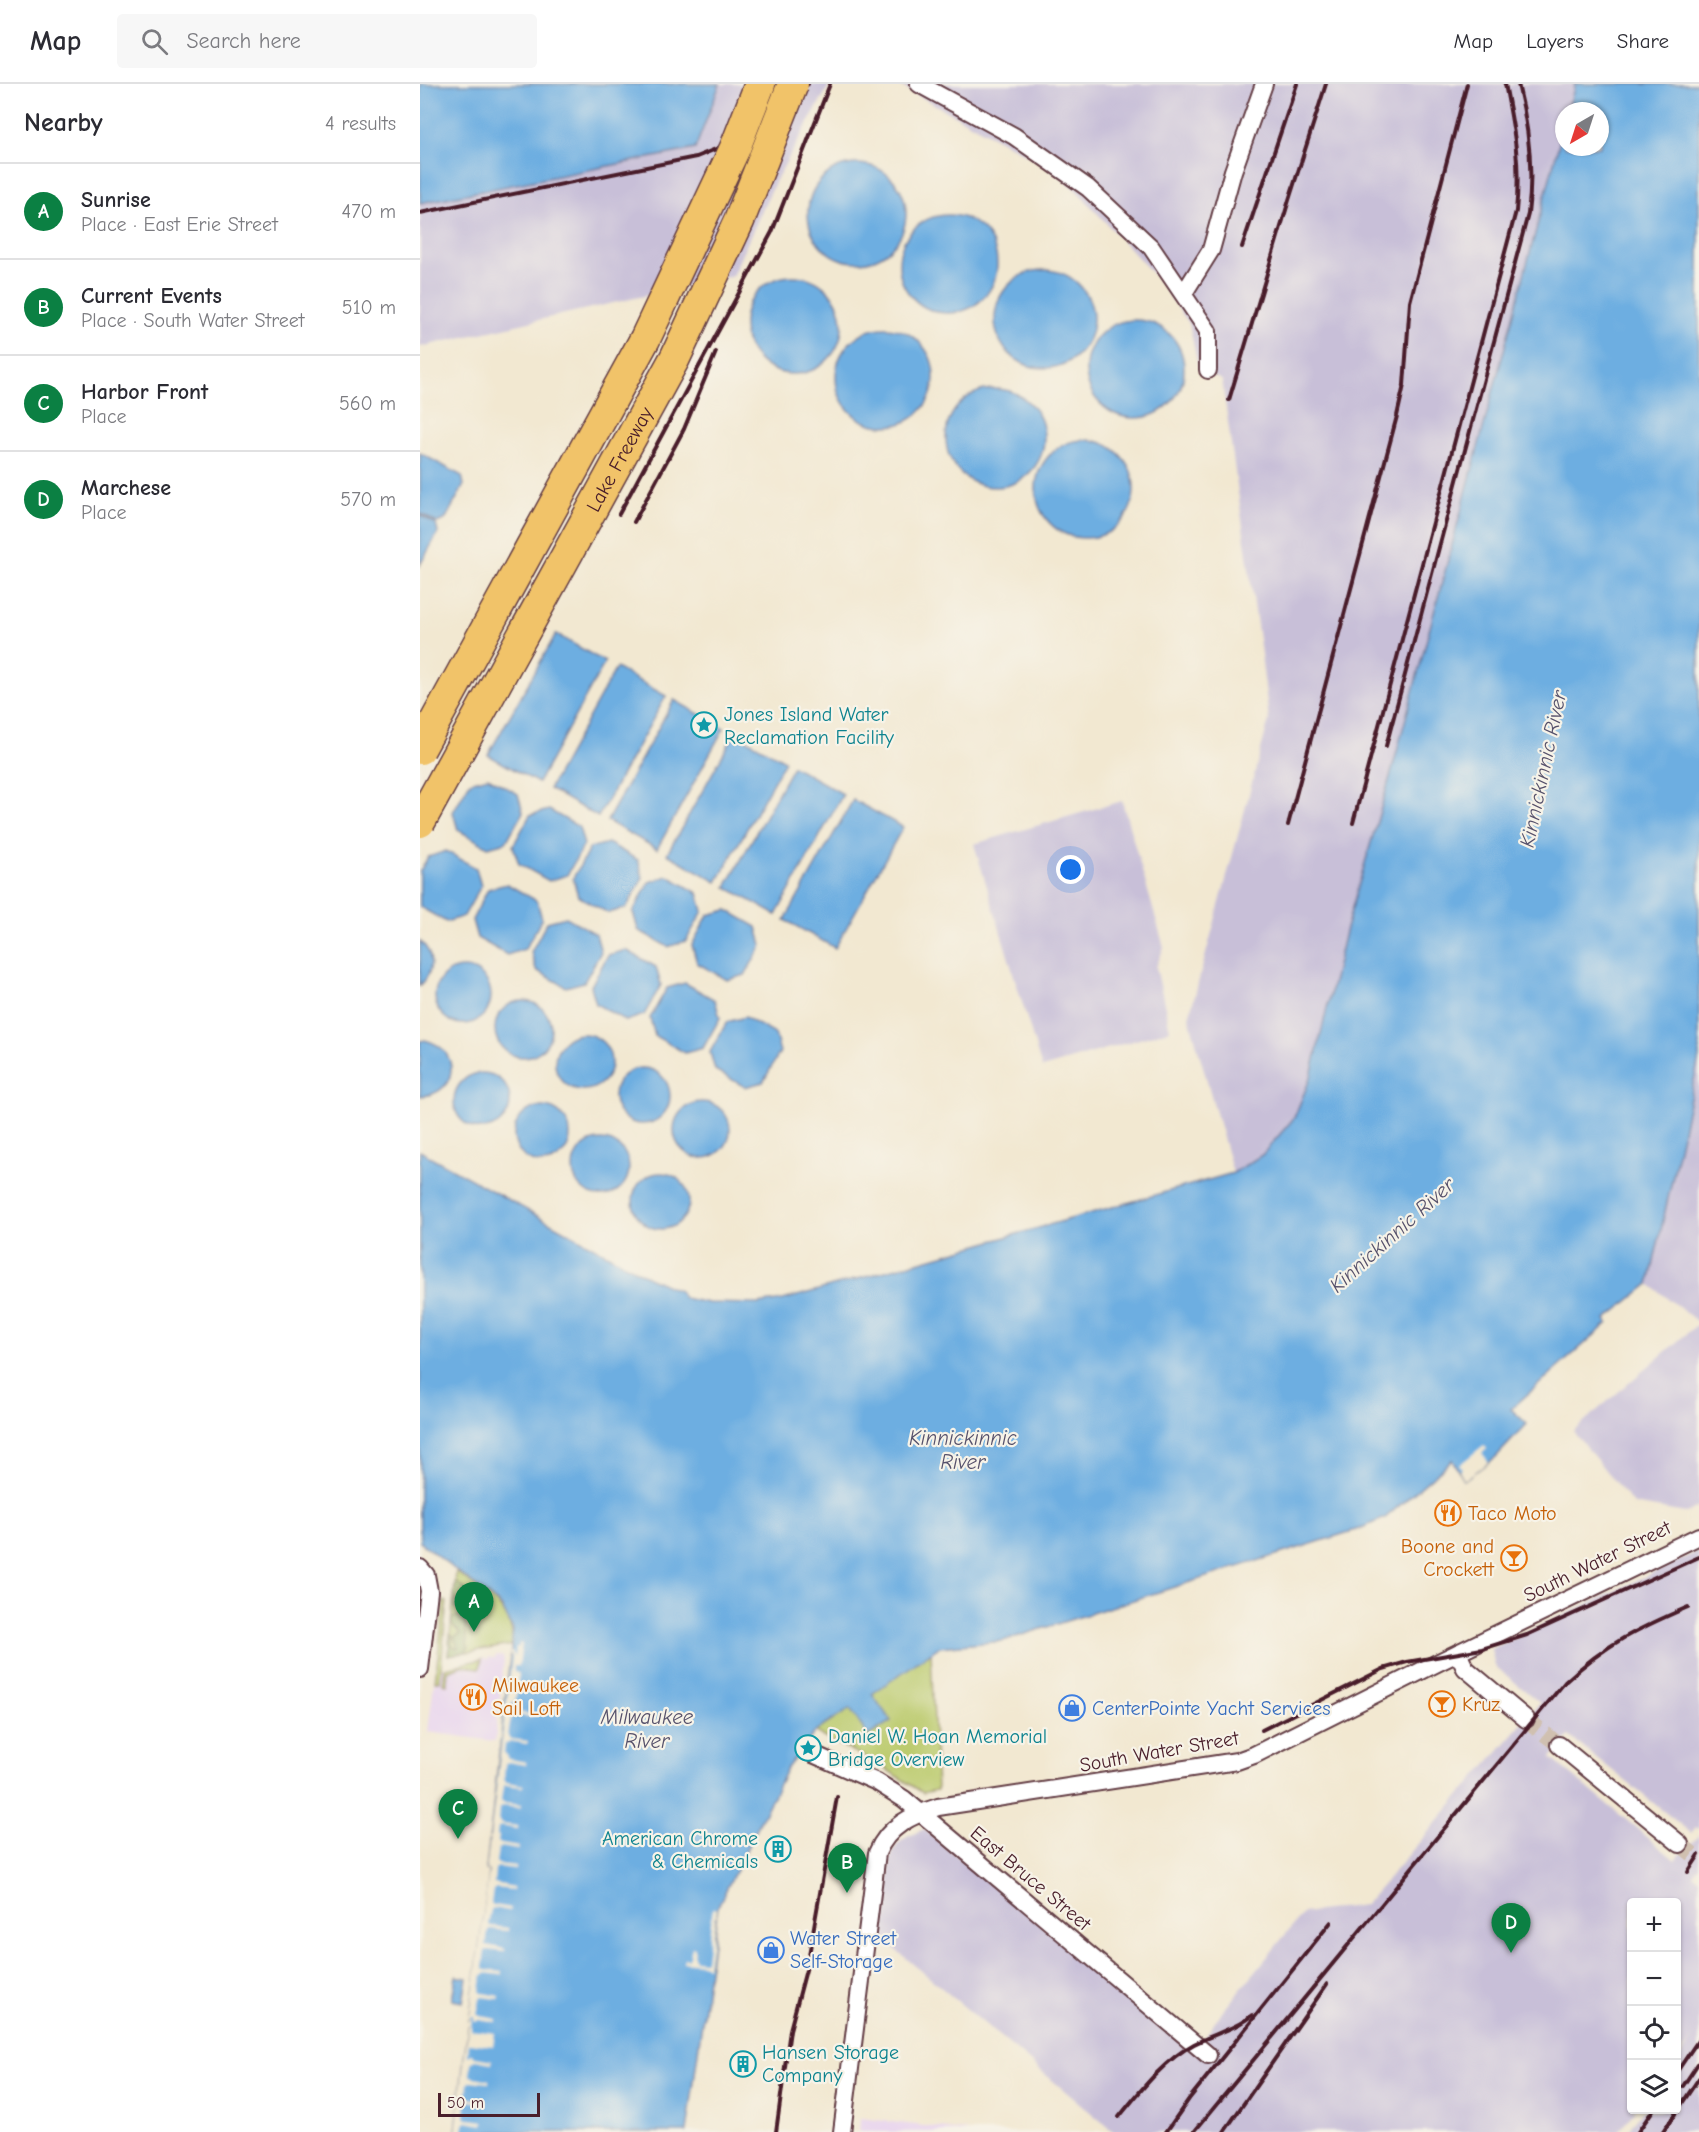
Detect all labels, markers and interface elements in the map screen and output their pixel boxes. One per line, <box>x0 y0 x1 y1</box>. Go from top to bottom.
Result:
search box <box>117 14 537 68</box>
text: Map <box>30 25 81 57</box>
icon: search <box>138 25 171 58</box>
text: Search here <box>186 28 301 54</box>
text: Map <box>1454 29 1493 53</box>
text: Layers <box>1526 29 1584 53</box>
text: Share <box>1617 29 1669 53</box>
north arrow <box>1555 102 1609 156</box>
text: Nearby <box>24 108 103 138</box>
text: 4 results <box>325 112 396 135</box>
text: Sunrise <box>81 187 151 213</box>
text: A <box>38 200 49 223</box>
text: 470 m <box>341 200 396 223</box>
text: Place · East Erie Street <box>81 213 278 236</box>
text: Current Events <box>81 283 222 309</box>
text: B <box>37 296 50 319</box>
text: 510 m <box>342 296 396 319</box>
text: Place · South Water Street <box>81 309 305 332</box>
text: Harbor Front <box>81 379 208 405</box>
text: C <box>37 392 50 415</box>
text: 560 m <box>339 392 396 415</box>
street label: Lake Freeway <box>582 403 658 516</box>
text: Place <box>81 405 127 428</box>
text: Marchese <box>81 475 171 501</box>
text: D <box>37 488 50 511</box>
text: 570 m <box>340 488 396 511</box>
text: Place <box>81 501 127 524</box>
water label: Kinnickinnic River <box>1515 687 1572 850</box>
place label: Jones Island Water Reclamation Facility <box>724 703 894 749</box>
place icon: Jones Island Water Reclamation Facility <box>689 710 719 740</box>
your location <box>1056 855 1085 884</box>
water label: Kinnickinnic River <box>1325 1172 1461 1297</box>
water label: Kinnickinnic River <box>909 1426 1017 1474</box>
restaurant icon: Taco Moto <box>1433 1498 1463 1528</box>
place label: Taco Moto <box>1468 1502 1557 1525</box>
street label: South Water Street <box>1520 1515 1676 1607</box>
place label: Boone and Crockett <box>1401 1535 1495 1581</box>
bar icon: Boone and Crockett <box>1499 1543 1529 1573</box>
pin: A <box>454 1582 494 1632</box>
place label: Milwaukee Sail Loft <box>492 1674 579 1720</box>
restaurant icon: Milwaukee Sail Loft <box>458 1682 488 1712</box>
bar icon: Kruz <box>1427 1689 1457 1719</box>
shop icon: CenterPointe Yacht Services <box>1057 1693 1087 1723</box>
place label: Kruz <box>1462 1693 1500 1716</box>
place label: CenterPointe Yacht Services <box>1092 1697 1330 1720</box>
water label: Milwaukee River <box>600 1705 694 1753</box>
place label: Daniel W. Hoan Memorial Bridge Overview <box>828 1725 1047 1771</box>
street label: South Water Street <box>1078 1726 1242 1777</box>
place icon: Daniel W. Hoan Memorial Bridge Overview <box>793 1733 823 1763</box>
pin: C <box>438 1790 477 1839</box>
street label: East Bruce Street <box>966 1821 1097 1936</box>
place label: American Chrome & Chemicals <box>602 1827 758 1873</box>
building icon: American Chrome & Chemicals <box>763 1834 793 1864</box>
pin: B <box>828 1844 866 1893</box>
map controls <box>1627 1898 1681 2114</box>
button: + <box>1627 1898 1681 1952</box>
pin: D <box>1492 1904 1530 1953</box>
place label: Water Street Self-Storage <box>790 1927 897 1973</box>
shop icon: Water Street Self-Storage <box>756 1935 786 1965</box>
button: − <box>1627 1952 1681 2006</box>
button: locate <box>1627 2006 1681 2060</box>
place label: Hansen Storage Company <box>762 2041 899 2087</box>
building icon: Hansen Storage Company <box>728 2049 758 2079</box>
button: layers <box>1627 2060 1681 2114</box>
scale bar <box>438 2090 540 2118</box>
text: 50 m <box>447 2094 484 2112</box>

